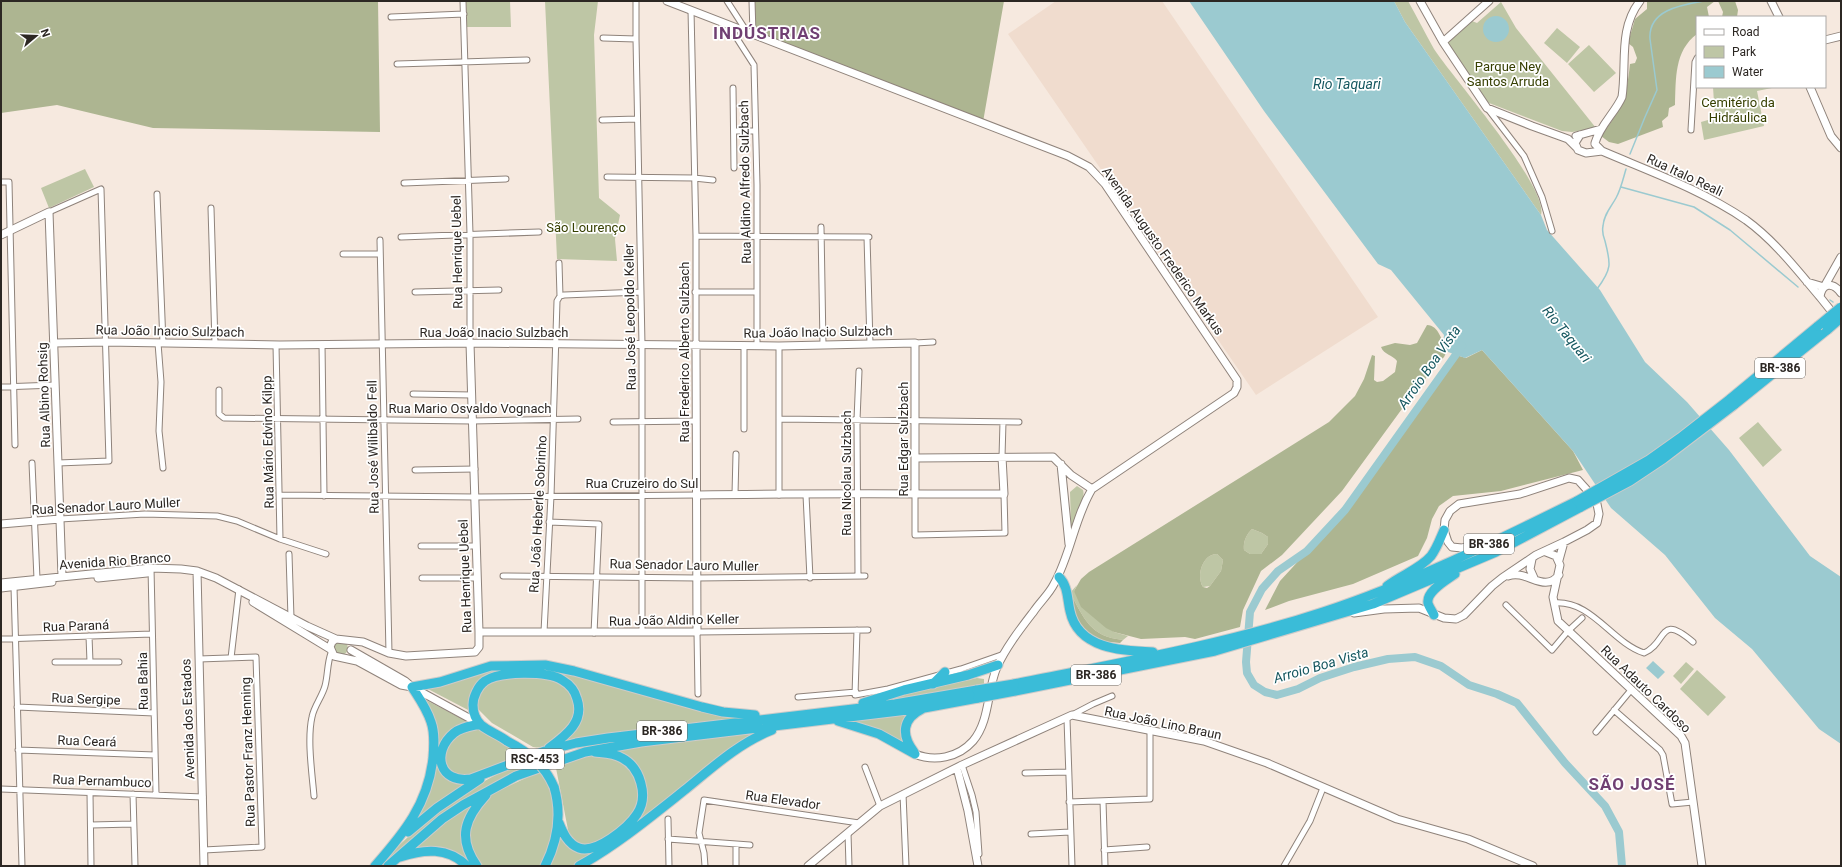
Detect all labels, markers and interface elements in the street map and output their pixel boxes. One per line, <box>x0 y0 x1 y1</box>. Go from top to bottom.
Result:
north arrow <box>16 16 56 56</box>
legend <box>1696 16 1826 88</box>
district label: INDÚSTRIAS <box>713 23 821 43</box>
text: Road <box>1732 25 1760 39</box>
text: N <box>38 27 52 39</box>
text: Park <box>1732 45 1757 59</box>
park label: Parque Ney Santos Arruda <box>1467 59 1549 89</box>
text: Water <box>1732 65 1763 79</box>
water label: Rio Taquari <box>1313 76 1382 92</box>
park label: Cemitério da Hidráulica <box>1701 95 1775 125</box>
street label: Rua Aldino Alfredo Sulzbach <box>736 100 754 264</box>
street label: Rua Italo Reali <box>1644 151 1726 199</box>
street label: Avenida Augusto Frederico Markus <box>1099 164 1227 338</box>
street label: Rua Henrique Uebel <box>449 195 465 309</box>
park label: São Lourenço <box>546 220 626 235</box>
street label: Rua José Leopoldo Keller <box>621 243 639 390</box>
street label: Rua Frederico Alberto Sulzbach <box>677 261 692 443</box>
water label: Rio Taquari <box>1539 303 1595 366</box>
street label: Rua João Inacio Sulzbach <box>95 322 245 340</box>
water label: Arroio Boa Vista <box>1394 322 1464 413</box>
street label: Rua João Inacio Sulzbach <box>743 323 893 341</box>
street label: Rua João Inacio Sulzbach <box>420 325 569 340</box>
street label: Rua Albino Rohsig <box>35 342 53 448</box>
road number: BR-386 <box>1755 358 1805 378</box>
street label: Rua Mário Edvino Kilpp <box>259 375 277 509</box>
street label: Rua José Wilibaldo Fell <box>364 380 382 514</box>
street label: Rua Edgar Sulzbach <box>896 382 911 496</box>
street label: Rua Mario Osvaldo Vognach <box>388 401 552 416</box>
street label: Rua Nicolau Sulzbach <box>839 410 854 536</box>
street label: Rua João Heberle Sobrinho <box>526 435 550 593</box>
street label: Rua Cruzeiro do Sul <box>586 476 698 491</box>
street label: Rua Senador Lauro Muller <box>31 495 181 517</box>
street label: Rua Henrique Uebel <box>456 519 474 633</box>
road number: BR-386 <box>1464 534 1514 554</box>
street label: Avenida Rio Branco <box>59 550 171 572</box>
street label: Rua Senador Lauro Muller <box>609 556 759 574</box>
street label: Rua João Aldino Keller <box>609 611 740 629</box>
street label: Rua Paraná <box>43 617 109 635</box>
street label: Rua Adauto Cardoso <box>1598 642 1694 736</box>
water label: Arroio Boa Vista <box>1271 644 1370 686</box>
street label: Rua Bahia <box>135 652 151 710</box>
street label: Avenida dos Estados <box>178 658 198 780</box>
road number: BR-386 <box>1071 665 1121 685</box>
street label: Rua Pastor Franz Henning <box>238 677 258 827</box>
street label: Rua Sergipe <box>51 690 121 708</box>
street label: Rua João Lino Braun <box>1103 703 1223 743</box>
road number: BR-386 <box>637 721 687 741</box>
street label: Rua Ceará <box>57 732 117 750</box>
road number: RSC-453 <box>506 749 564 769</box>
street label: Rua Pernambuco <box>52 772 152 790</box>
district label: SÃO JOSÉ <box>1589 774 1675 794</box>
street label: Rua Elevador <box>745 787 822 813</box>

